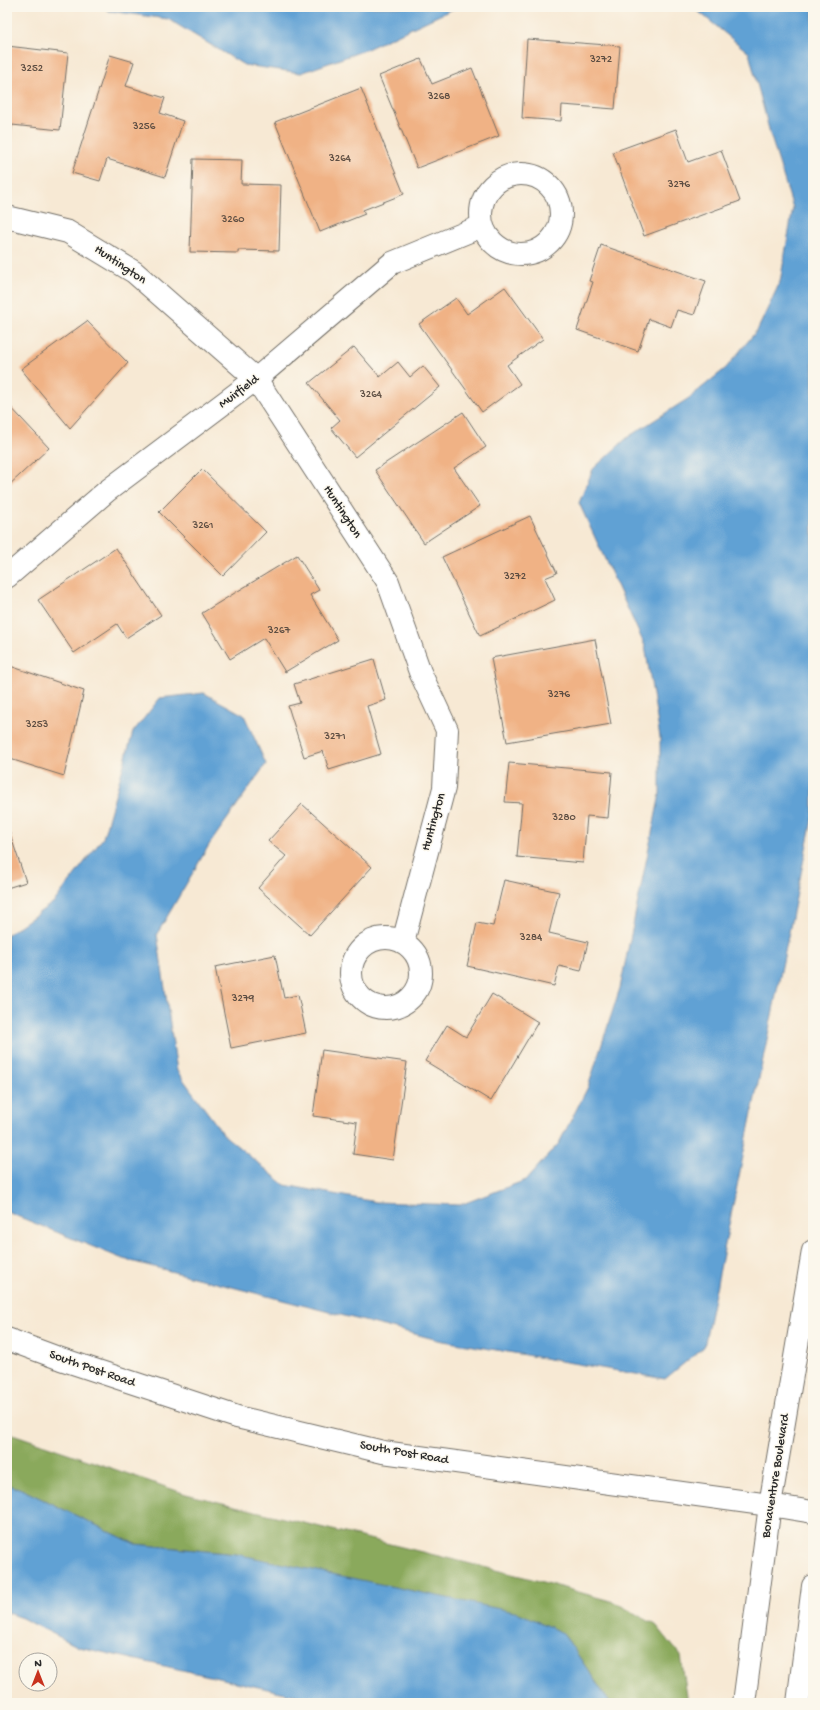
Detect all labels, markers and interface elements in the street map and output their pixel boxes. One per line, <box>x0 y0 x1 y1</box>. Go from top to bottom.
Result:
house number: 3272 <box>589 54 613 66</box>
house number: 3252 <box>20 63 44 75</box>
house number: 3268 <box>427 91 450 103</box>
house number: 3256 <box>132 121 156 133</box>
house number: 3264 <box>328 153 352 165</box>
house number: 3276 <box>667 179 691 191</box>
house number: 3260 <box>221 214 244 226</box>
street label: Huntington <box>91 242 150 288</box>
street label: Muirfield <box>216 371 263 412</box>
house number: 3264 <box>359 389 383 401</box>
street label: Huntington <box>319 483 365 542</box>
house number: 3261 <box>191 520 214 532</box>
house number: 3272 <box>503 571 527 583</box>
house number: 3267 <box>267 625 290 637</box>
house number: 3276 <box>547 689 571 701</box>
house number: 3253 <box>25 719 49 731</box>
house number: 3271 <box>323 731 346 743</box>
street label: Huntington <box>419 790 450 853</box>
house number: 3280 <box>551 812 576 824</box>
house number: 3284 <box>519 932 543 944</box>
house number: 3279 <box>231 993 255 1005</box>
street label: South Post Road <box>47 1347 138 1391</box>
street label: Bonaventure Boulevard <box>759 1412 793 1540</box>
street label: South Post Road <box>359 1438 451 1468</box>
north arrow <box>18 1652 58 1692</box>
text: N <box>34 1658 42 1670</box>

